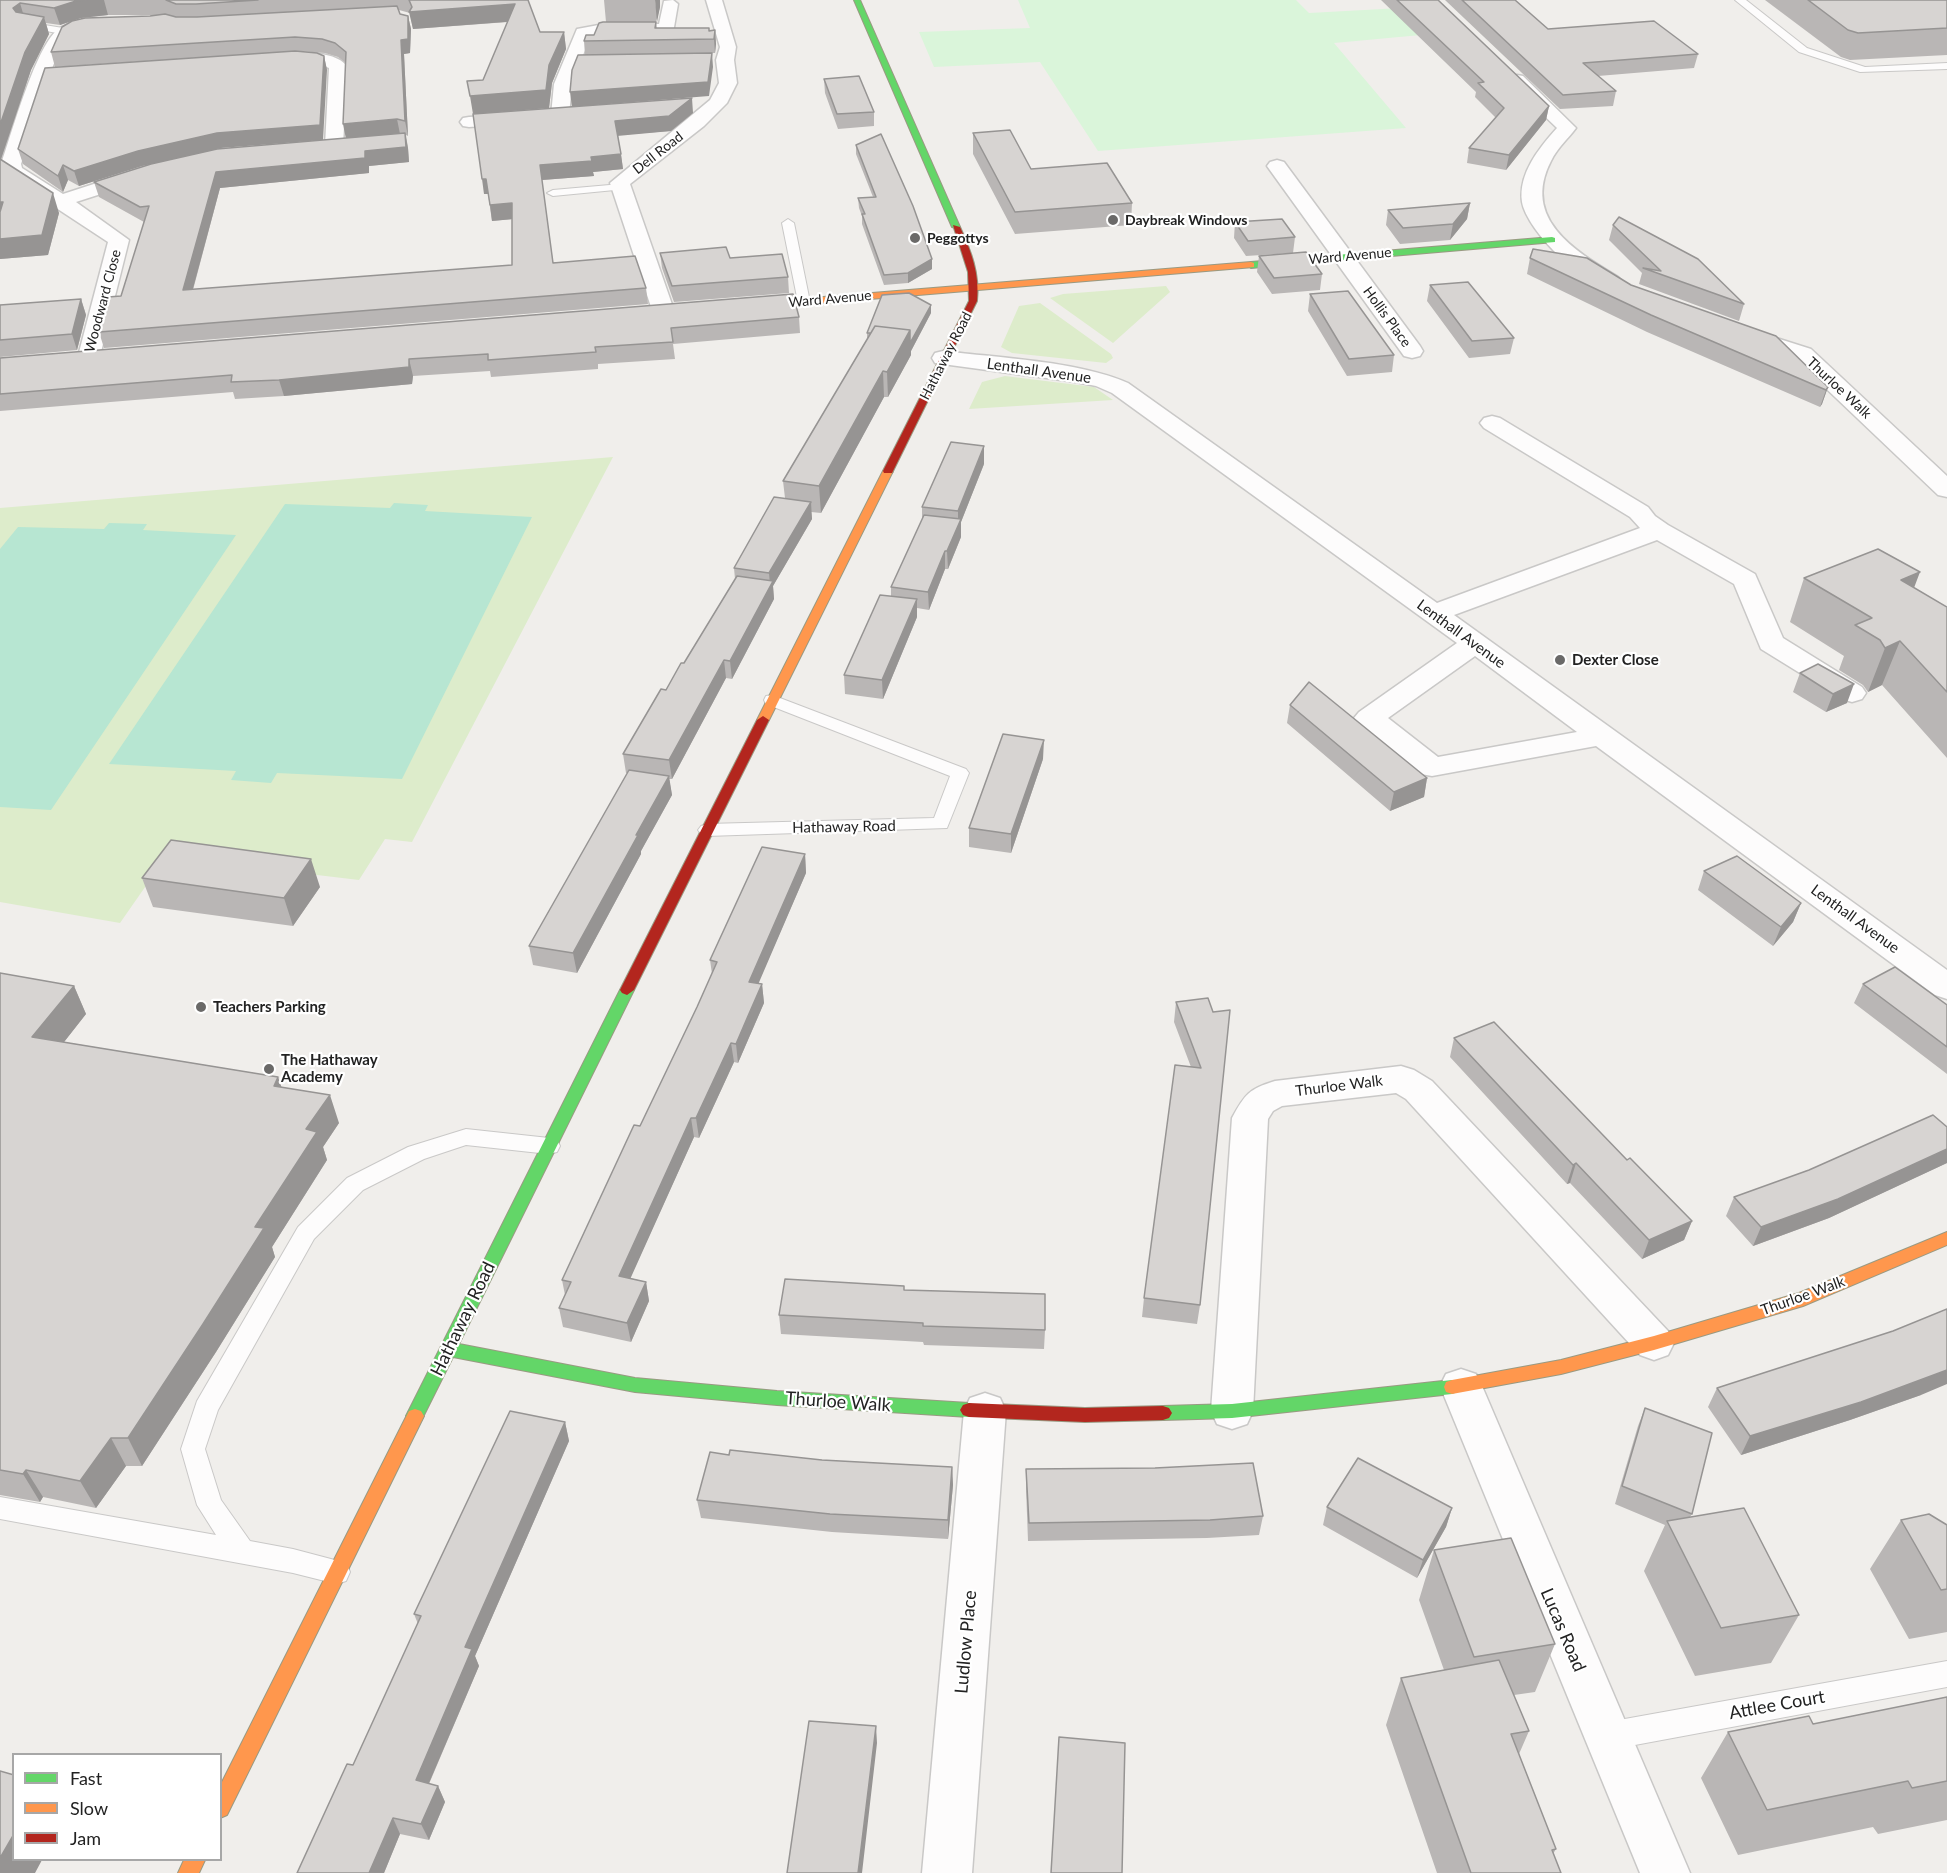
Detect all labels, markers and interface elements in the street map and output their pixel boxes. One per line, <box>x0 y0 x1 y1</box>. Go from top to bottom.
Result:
street label: Dell Road <box>630 128 686 178</box>
place label: Daybreak Windows <box>1125 212 1247 228</box>
marker: Daybreak Windows <box>1106 213 1120 227</box>
place label: Peggottys <box>927 230 989 246</box>
marker: Peggottys <box>908 231 922 245</box>
street label: Ward Avenue <box>1308 244 1392 268</box>
street label: Woodward Close <box>81 248 125 354</box>
street label: Hollis Place <box>1359 284 1415 350</box>
street label: Ward Avenue <box>788 287 872 311</box>
street label: Hathaway Road <box>917 309 975 403</box>
street label: Thurloe Walk <box>1803 354 1875 422</box>
street label: Lenthall Avenue <box>986 355 1092 387</box>
street label: Lenthall Avenue <box>1413 596 1509 672</box>
place label: Dexter Close <box>1572 651 1659 669</box>
marker: Dexter Close <box>1553 653 1567 667</box>
street label: Hathaway Road <box>792 817 896 837</box>
street label: Lenthall Avenue <box>1807 881 1903 957</box>
place label: Teachers Parking <box>213 998 326 1016</box>
marker: Teachers Parking <box>194 1000 208 1014</box>
place label: The Hathaway Academy <box>281 1051 378 1086</box>
marker: The Hathaway Academy <box>262 1062 276 1076</box>
street label: Thurloe Walk <box>1294 1072 1384 1100</box>
street label: Hathaway Road <box>426 1258 500 1380</box>
street label: Thurloe Walk <box>1759 1272 1847 1320</box>
street label: Thurloe Walk <box>785 1388 891 1416</box>
street label: Lucas Road <box>1536 1585 1590 1675</box>
street label: Ludlow Place <box>951 1589 981 1695</box>
street label: Attlee Court <box>1727 1686 1827 1724</box>
legend <box>12 1753 222 1861</box>
text: Fast <box>70 1767 102 1789</box>
text: Slow <box>70 1797 108 1819</box>
text: Jam <box>70 1827 101 1849</box>

